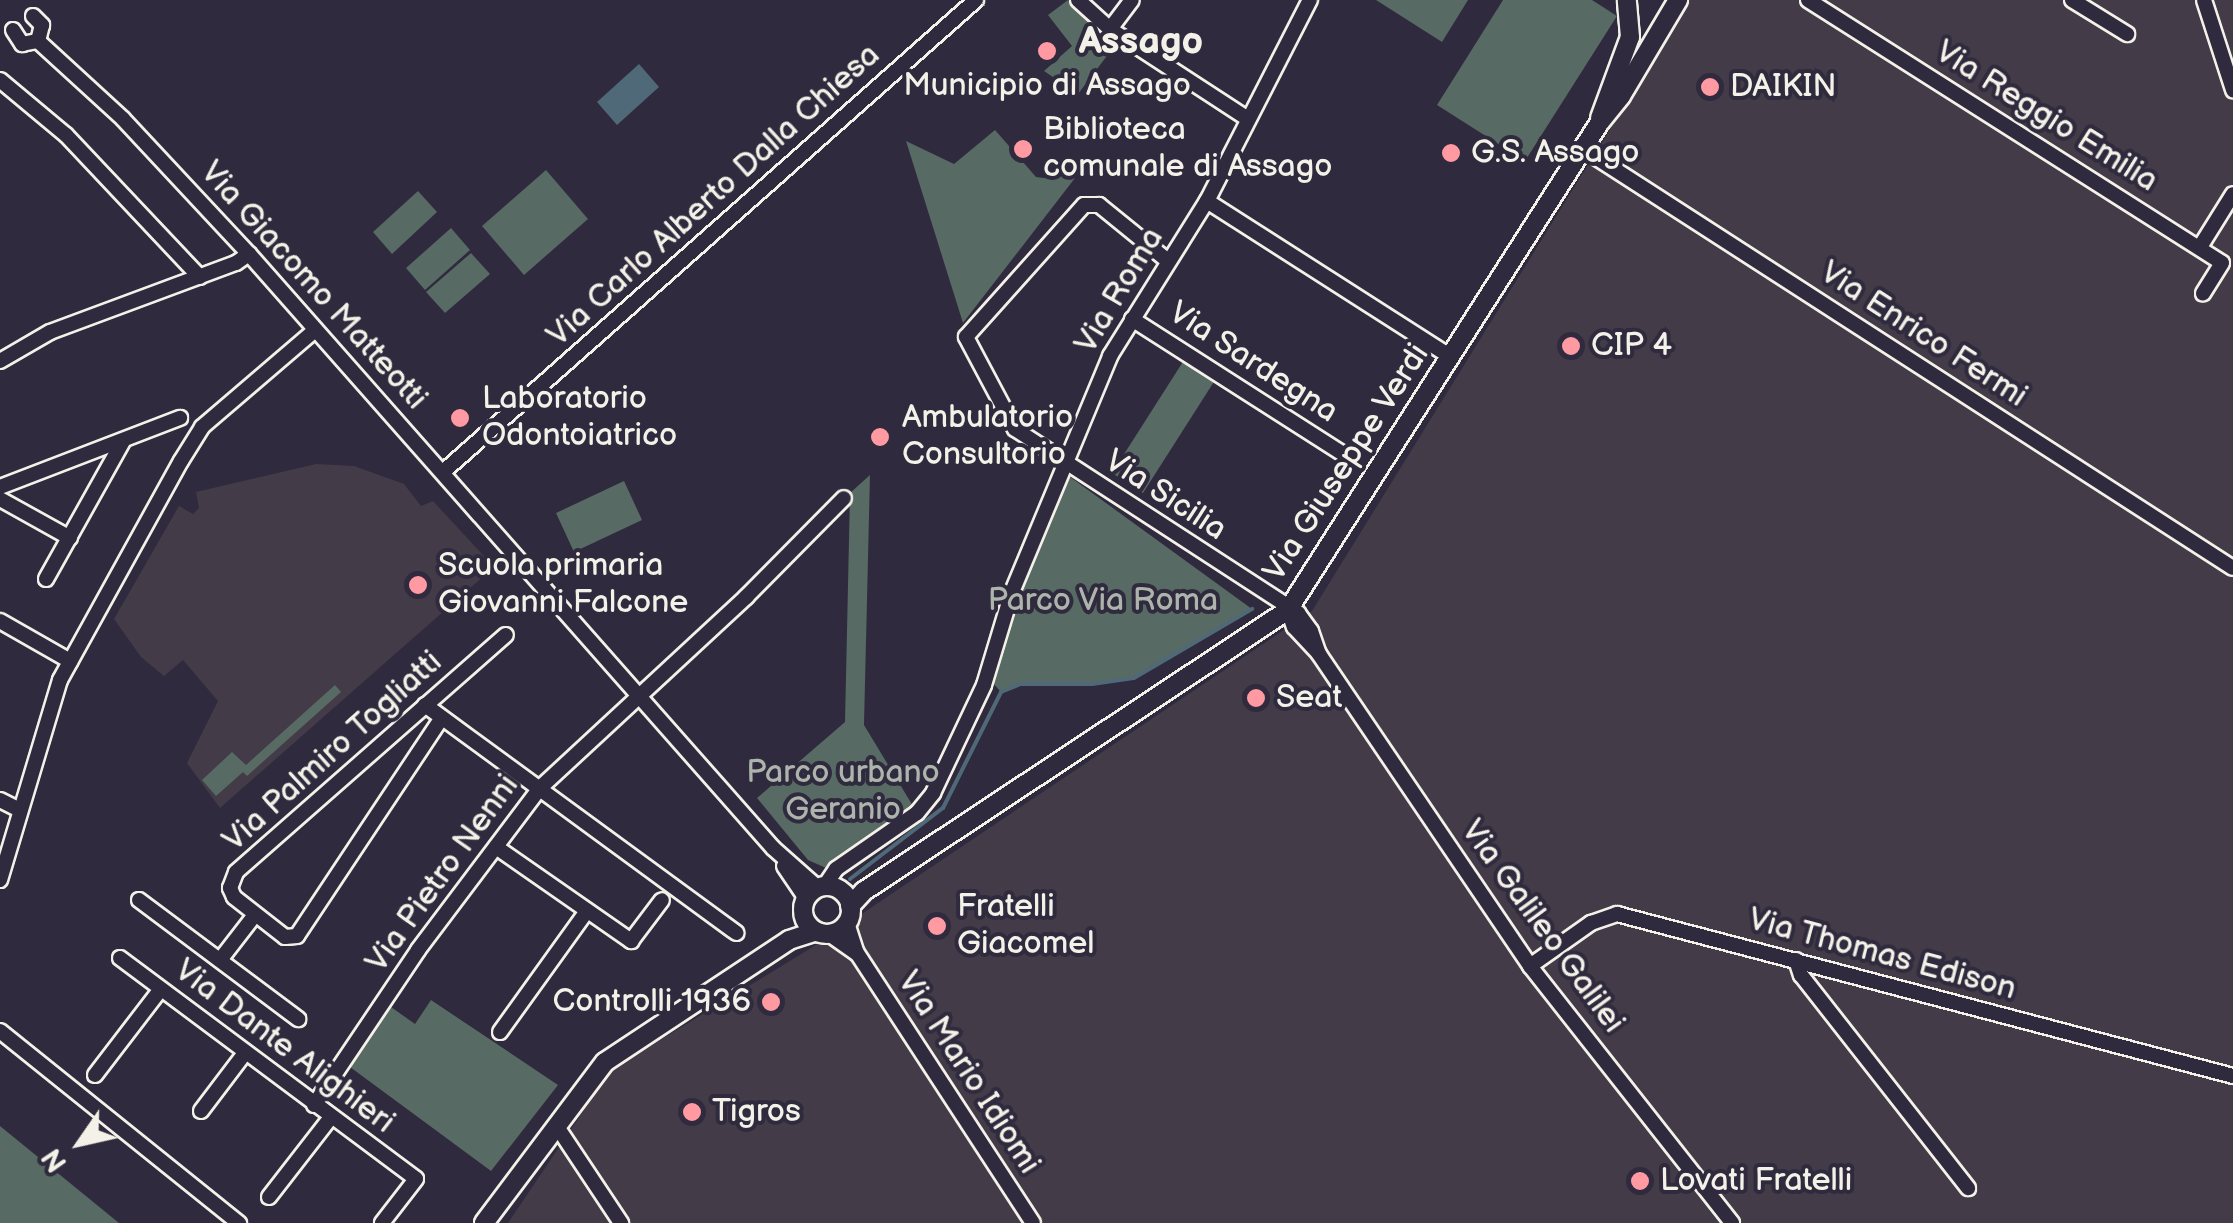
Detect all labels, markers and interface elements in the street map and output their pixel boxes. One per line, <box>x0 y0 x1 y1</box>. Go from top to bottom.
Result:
district label: Assago <box>1079 19 1203 65</box>
street label: Via Reggio Emilia <box>1928 33 2164 201</box>
street label: Via Carlo Alberto Dalla Chiesa <box>540 37 888 355</box>
marker: Municipio di Assago <box>1036 40 1058 62</box>
place label: Municipio di Assago <box>903 67 1191 105</box>
place label: DAIKIN <box>1730 68 1836 106</box>
marker: DAIKIN <box>1699 76 1721 98</box>
place label: Biblioteca comunale di Assago <box>1043 112 1332 187</box>
place label: G.S. Assago <box>1471 134 1639 172</box>
marker: Biblioteca comunale di Assago <box>1012 138 1034 160</box>
marker: G.S. Assago <box>1440 142 1462 164</box>
street label: Via Giacomo Matteotti <box>192 154 434 418</box>
street label: Via Roma <box>1068 221 1172 361</box>
street label: Via Enrico Fermi <box>1812 254 2034 416</box>
street label: Via Sardegna <box>1161 294 1345 432</box>
place label: CIP 4 <box>1591 327 1672 365</box>
marker: CIP 4 <box>1560 335 1582 357</box>
street label: Via Giuseppe Verdi <box>1256 337 1438 589</box>
place label: Laboratorio Odontoiatrico <box>482 381 677 456</box>
place label: Ambulatorio Consultorio <box>902 400 1073 475</box>
marker: Laboratorio Odontoiatrico <box>447 405 473 431</box>
marker: Ambulatorio Consultorio <box>867 424 893 450</box>
street label: Via Sicilia <box>1097 442 1233 550</box>
place label: Scuola primaria Giovanni Falcone <box>438 548 688 623</box>
marker: Scuola primaria Giovanni Falcone <box>407 574 429 596</box>
park label: Parco Via Roma <box>987 582 1219 620</box>
street label: Via Palmiro Togliatti <box>215 643 451 861</box>
place label: Seat <box>1276 679 1342 717</box>
marker: Seat <box>1245 687 1267 709</box>
park label: Parco urbano Geranio <box>746 755 940 830</box>
street label: Via Pietro Nenni <box>358 768 528 980</box>
street label: Via Galileo Galilei <box>1452 813 1632 1041</box>
place label: Fratelli Giacomel <box>957 889 1094 964</box>
street label: Via Thomas Edison <box>1744 901 2020 1009</box>
marker: Fratelli Giacomel <box>926 915 948 937</box>
street label: Via Dante Alighieri <box>166 952 402 1142</box>
street label: Via Mario Idiomi <box>888 965 1048 1181</box>
place label: Controlli 1936 <box>553 983 751 1021</box>
marker: Controlli 1936 <box>760 991 782 1013</box>
north arrow <box>30 1093 130 1193</box>
place label: Tigros <box>712 1093 801 1131</box>
marker: Tigros <box>681 1101 703 1123</box>
text: N <box>35 1142 74 1178</box>
place label: Lovati Fratelli <box>1660 1162 1852 1200</box>
marker: Lovati Fratelli <box>1629 1170 1651 1192</box>

